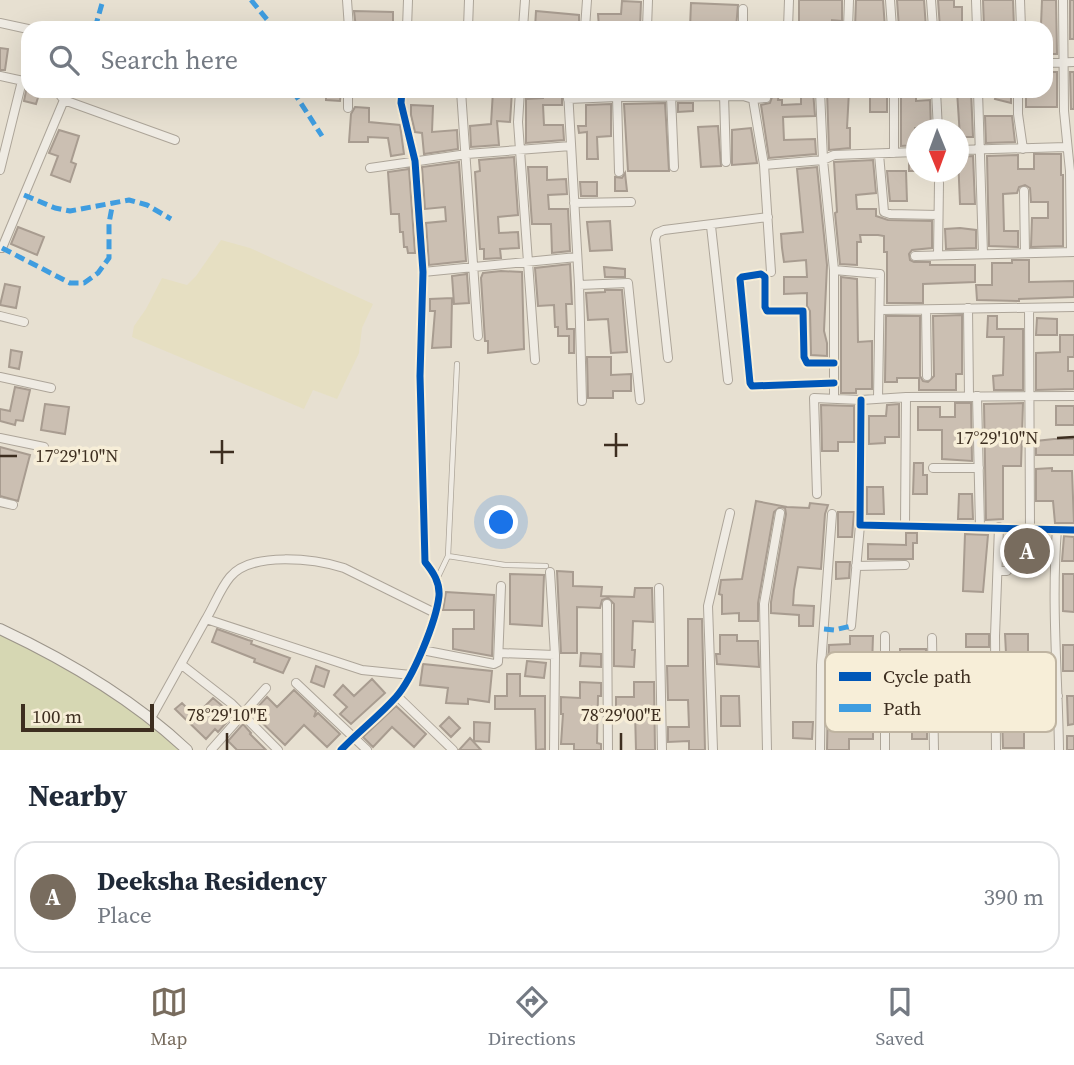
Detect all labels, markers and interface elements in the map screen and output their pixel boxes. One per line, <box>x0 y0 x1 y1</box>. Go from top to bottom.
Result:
search box <box>21 21 1053 98</box>
icon: search <box>45 41 83 79</box>
text: Search here <box>101 42 238 78</box>
north arrow <box>906 119 969 182</box>
text: 17°29'10"N <box>956 425 1038 450</box>
text: 17°29'10"N <box>36 443 118 468</box>
your location <box>484 505 518 539</box>
pin: A <box>1004 525 1050 577</box>
legend <box>825 652 1056 732</box>
text: Cycle path <box>883 663 972 689</box>
text: Path <box>883 695 921 721</box>
scale bar <box>21 701 154 733</box>
text: 78°29'10"E <box>187 702 267 727</box>
text: 78°29'00"E <box>581 702 661 727</box>
text: 100 m <box>32 703 82 729</box>
text: Nearby <box>28 775 127 816</box>
text: Deeksha Residency <box>97 863 327 899</box>
text: A <box>45 881 61 913</box>
text: 390 m <box>983 881 1044 913</box>
text: Place <box>97 899 152 931</box>
tab: Map <box>150 983 188 1051</box>
tab: Directions <box>488 983 576 1051</box>
tab: Saved <box>875 983 924 1051</box>

